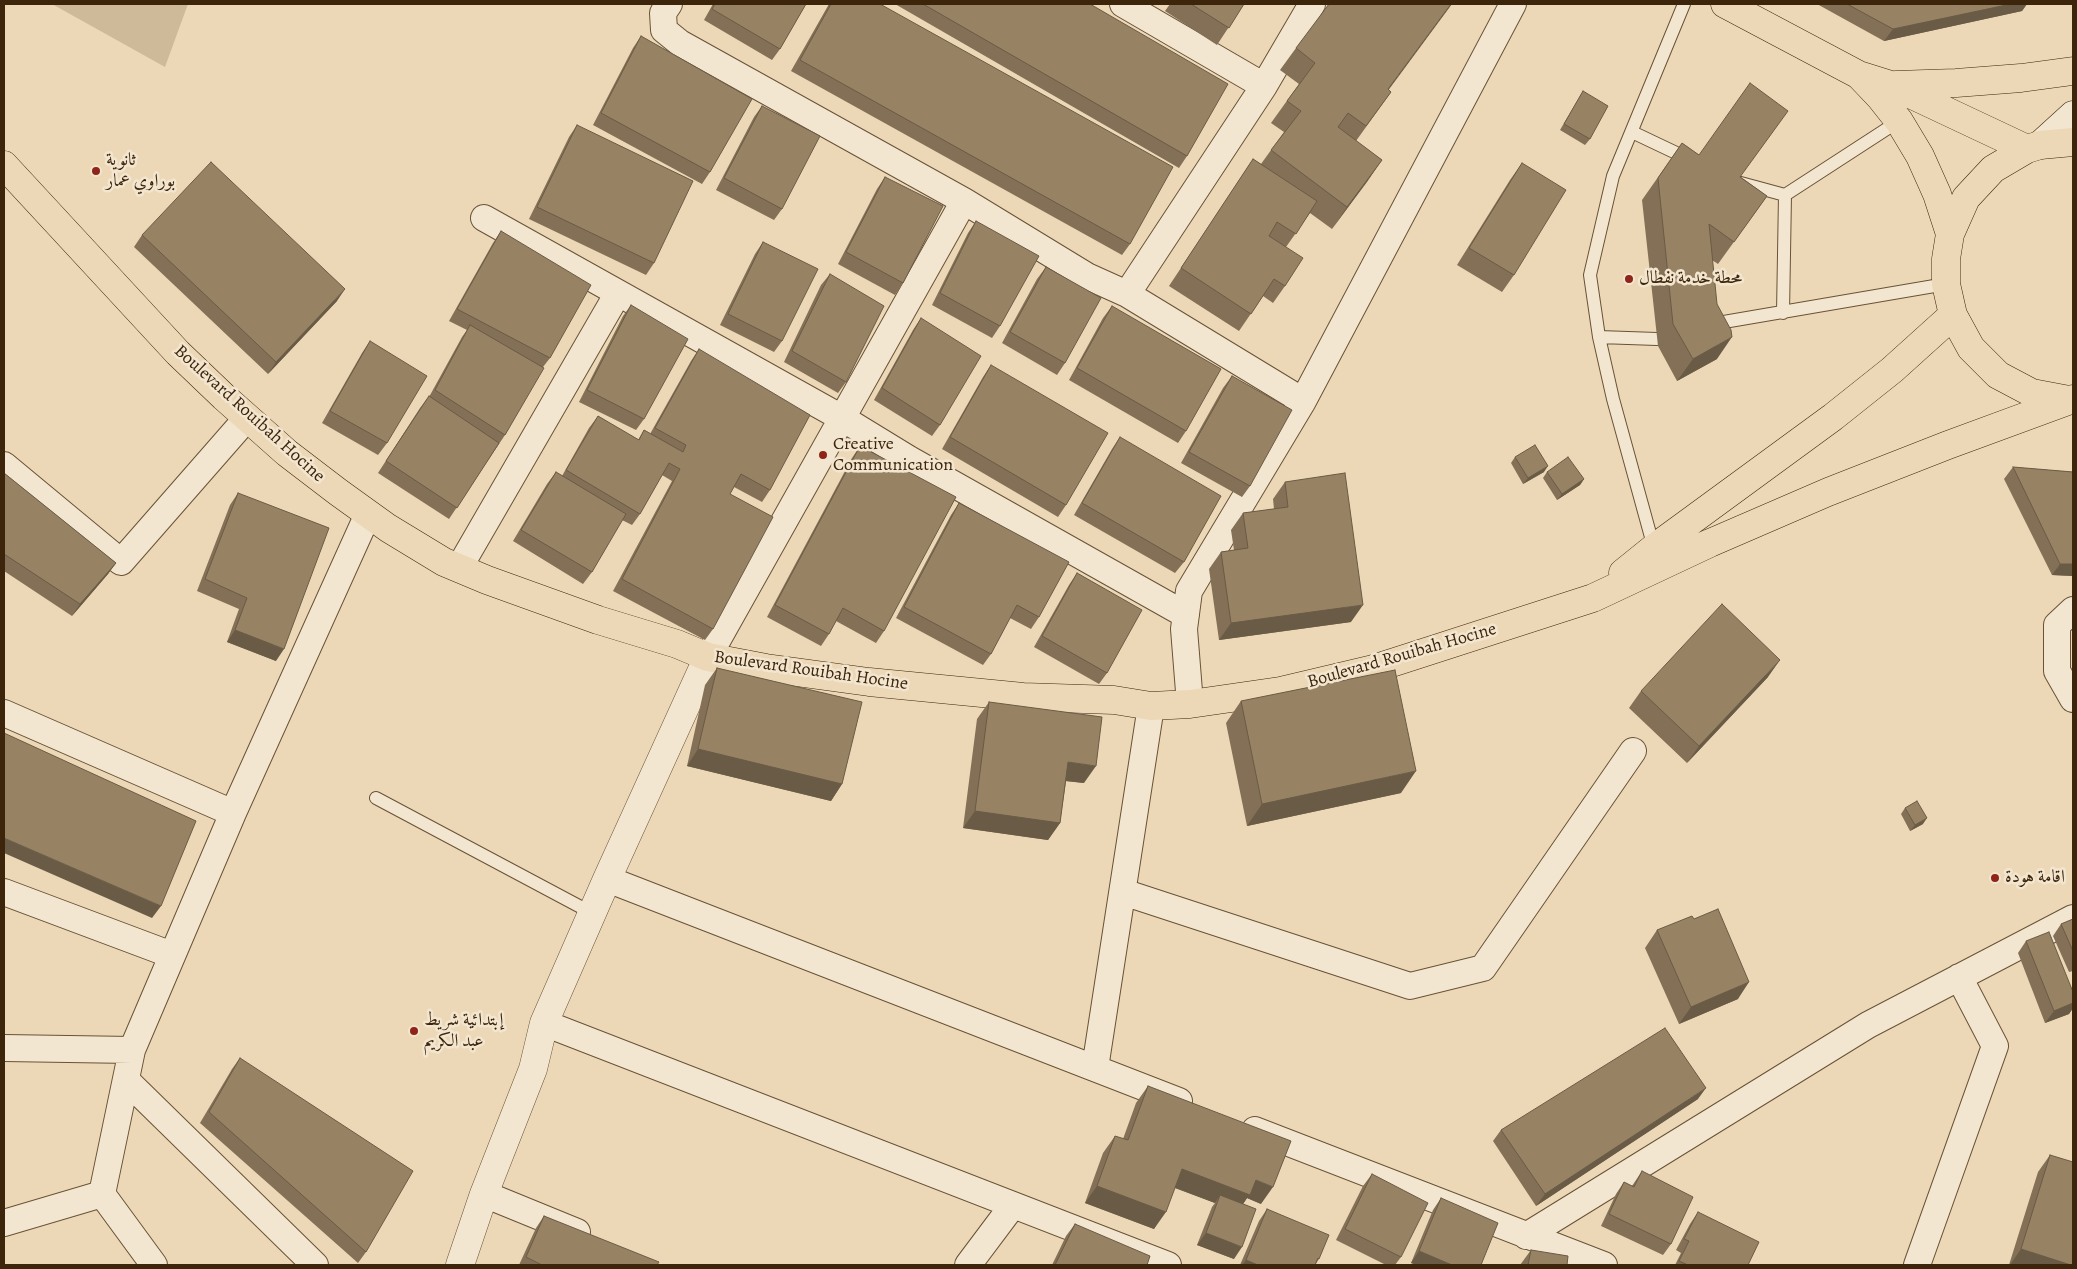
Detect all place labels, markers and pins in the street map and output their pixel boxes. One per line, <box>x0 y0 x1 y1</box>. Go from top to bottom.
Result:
place label: ثانوية بوراوي عمار <box>106 150 175 192</box>
marker: ثانوية بوراوي عمار <box>90 165 102 177</box>
place label: محطة خدمة نفطال <box>1639 268 1742 290</box>
marker: محطة خدمة نفطال <box>1623 273 1635 285</box>
place label: Creative Communication <box>833 434 953 476</box>
marker: Creative Communication <box>817 449 829 461</box>
place label: اقامة هودة <box>2005 867 2065 889</box>
marker: اقامة هودة <box>1989 872 2001 884</box>
place label: إبتدائية شريط عبد الكريم <box>424 1010 503 1052</box>
marker: إبتدائية شريط عبد الكريم <box>408 1025 420 1037</box>

